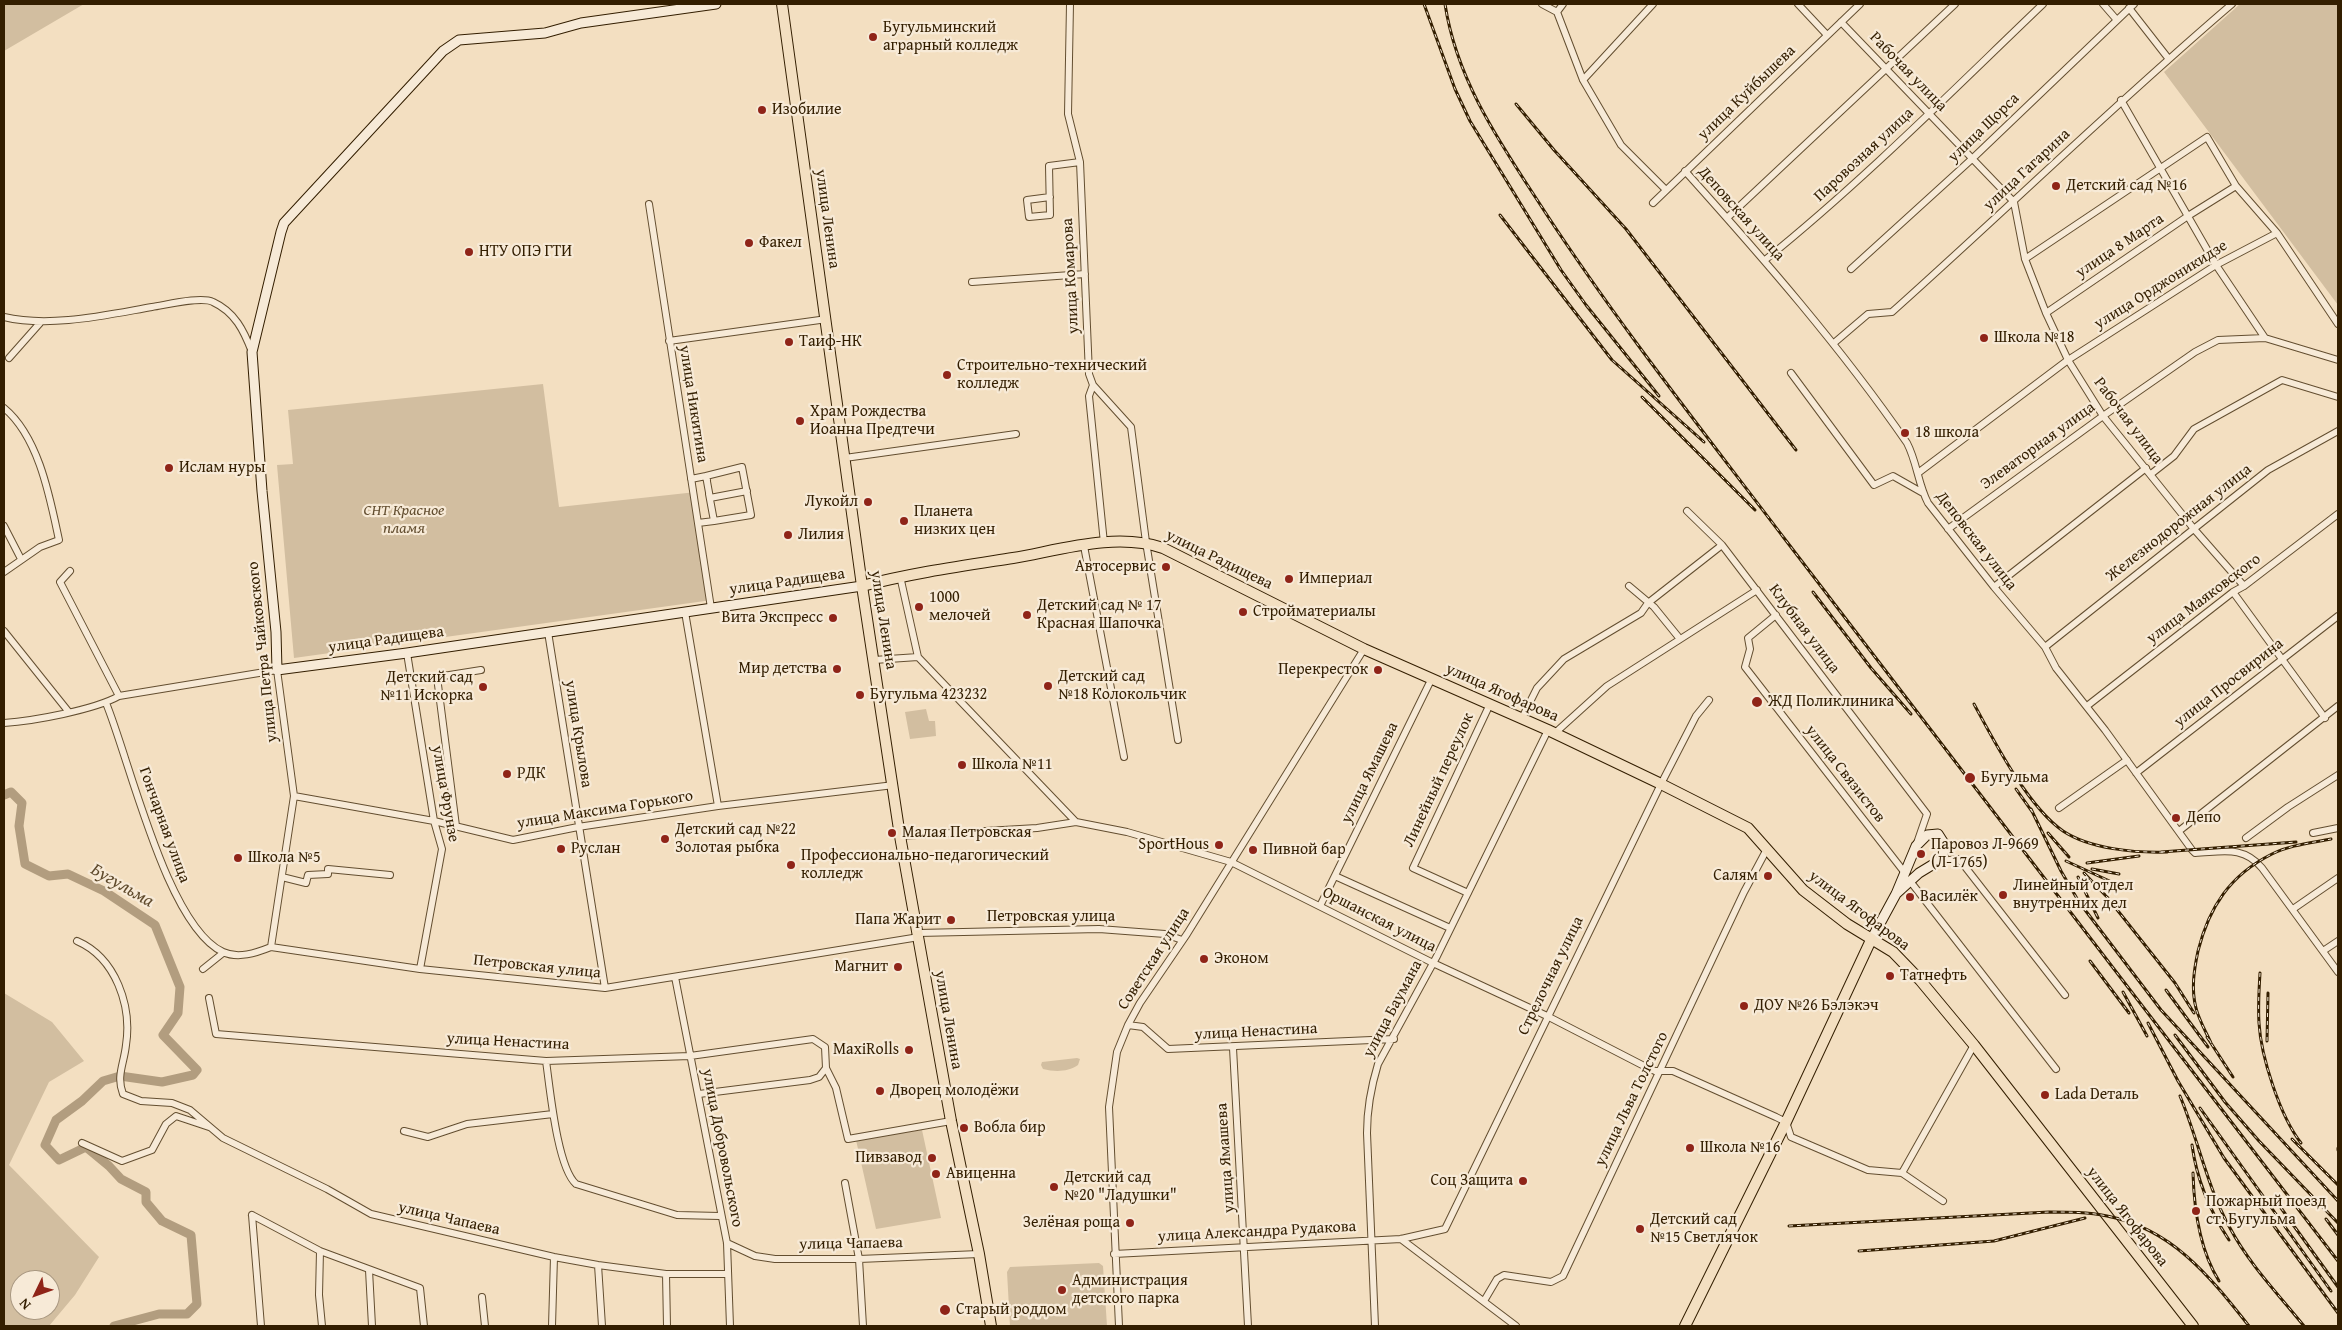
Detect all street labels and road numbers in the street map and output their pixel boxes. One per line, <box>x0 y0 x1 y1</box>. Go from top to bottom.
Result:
street label: Рабочая улица <box>1865 28 1951 116</box>
street label: улица Куйбышева <box>1694 41 1800 145</box>
street label: улица Щорса <box>1944 89 2024 167</box>
street label: Паровозная улица <box>1810 104 1918 206</box>
street label: улица Гагарина <box>1980 125 2074 215</box>
street label: Деповская улица <box>1694 163 1788 265</box>
street label: улица Ленина <box>811 168 843 270</box>
street label: улица 8 Марта <box>2072 209 2168 283</box>
street label: улица Комарова <box>1058 218 1084 334</box>
street label: улица Орджоникидзе <box>2091 236 2231 334</box>
street label: улица Никитина <box>674 344 712 464</box>
street label: Рабочая улица <box>2089 374 2167 468</box>
street label: Элеваторная улица <box>1977 398 2099 494</box>
street label: Железнодорожная улица <box>2102 460 2256 586</box>
street label: Деповская улица <box>1931 488 2021 594</box>
street label: улица Радищева <box>1162 526 1276 594</box>
street label: улица Маяковского <box>2143 550 2265 648</box>
street label: улица Петра Чайковского <box>244 561 282 743</box>
street label: улица Радищева <box>728 564 846 600</box>
street label: улица Ленина <box>866 569 900 671</box>
street label: Клубная улица <box>1764 581 1844 677</box>
street label: улица Радищева <box>327 622 445 658</box>
street label: улица Просвирина <box>2171 634 2287 732</box>
street label: улица Ягофарова <box>1443 660 1561 726</box>
street label: улица Крылова <box>560 679 596 789</box>
street label: Линейный переулок <box>1400 710 1478 850</box>
street label: улица Ямашева <box>1337 719 1403 827</box>
street label: улица Связистов <box>1801 721 1889 827</box>
street label: улица Фрунзе <box>427 744 463 844</box>
street label: Гончарная улица <box>134 765 194 885</box>
street label: улица Максима Горького <box>516 787 694 833</box>
street label: улица Ягофарова <box>1805 867 1913 955</box>
street label: Оршанская улица <box>1319 883 1439 957</box>
street label: Советская улица <box>1114 904 1194 1014</box>
street label: Петровская улица <box>987 907 1115 927</box>
street label: Стрелочная улица <box>1514 913 1588 1039</box>
street label: Петровская улица <box>472 951 602 983</box>
street label: улица Баумана <box>1359 957 1427 1061</box>
street label: улица Ленина <box>930 969 966 1071</box>
street label: улица Ненастина <box>1194 1019 1318 1045</box>
street label: улица Ненастина <box>446 1029 570 1055</box>
street label: улица Льва Толстого <box>1591 1029 1673 1169</box>
street label: улица Добровольского <box>697 1067 747 1229</box>
street label: улица Ямашева <box>1213 1102 1239 1214</box>
street label: улица Ягофарова <box>2082 1163 2172 1271</box>
street label: улица Чапаева <box>396 1198 502 1240</box>
street label: улица Александра Рудакова <box>1157 1217 1357 1247</box>
street label: улица Чапаева <box>799 1233 903 1255</box>

